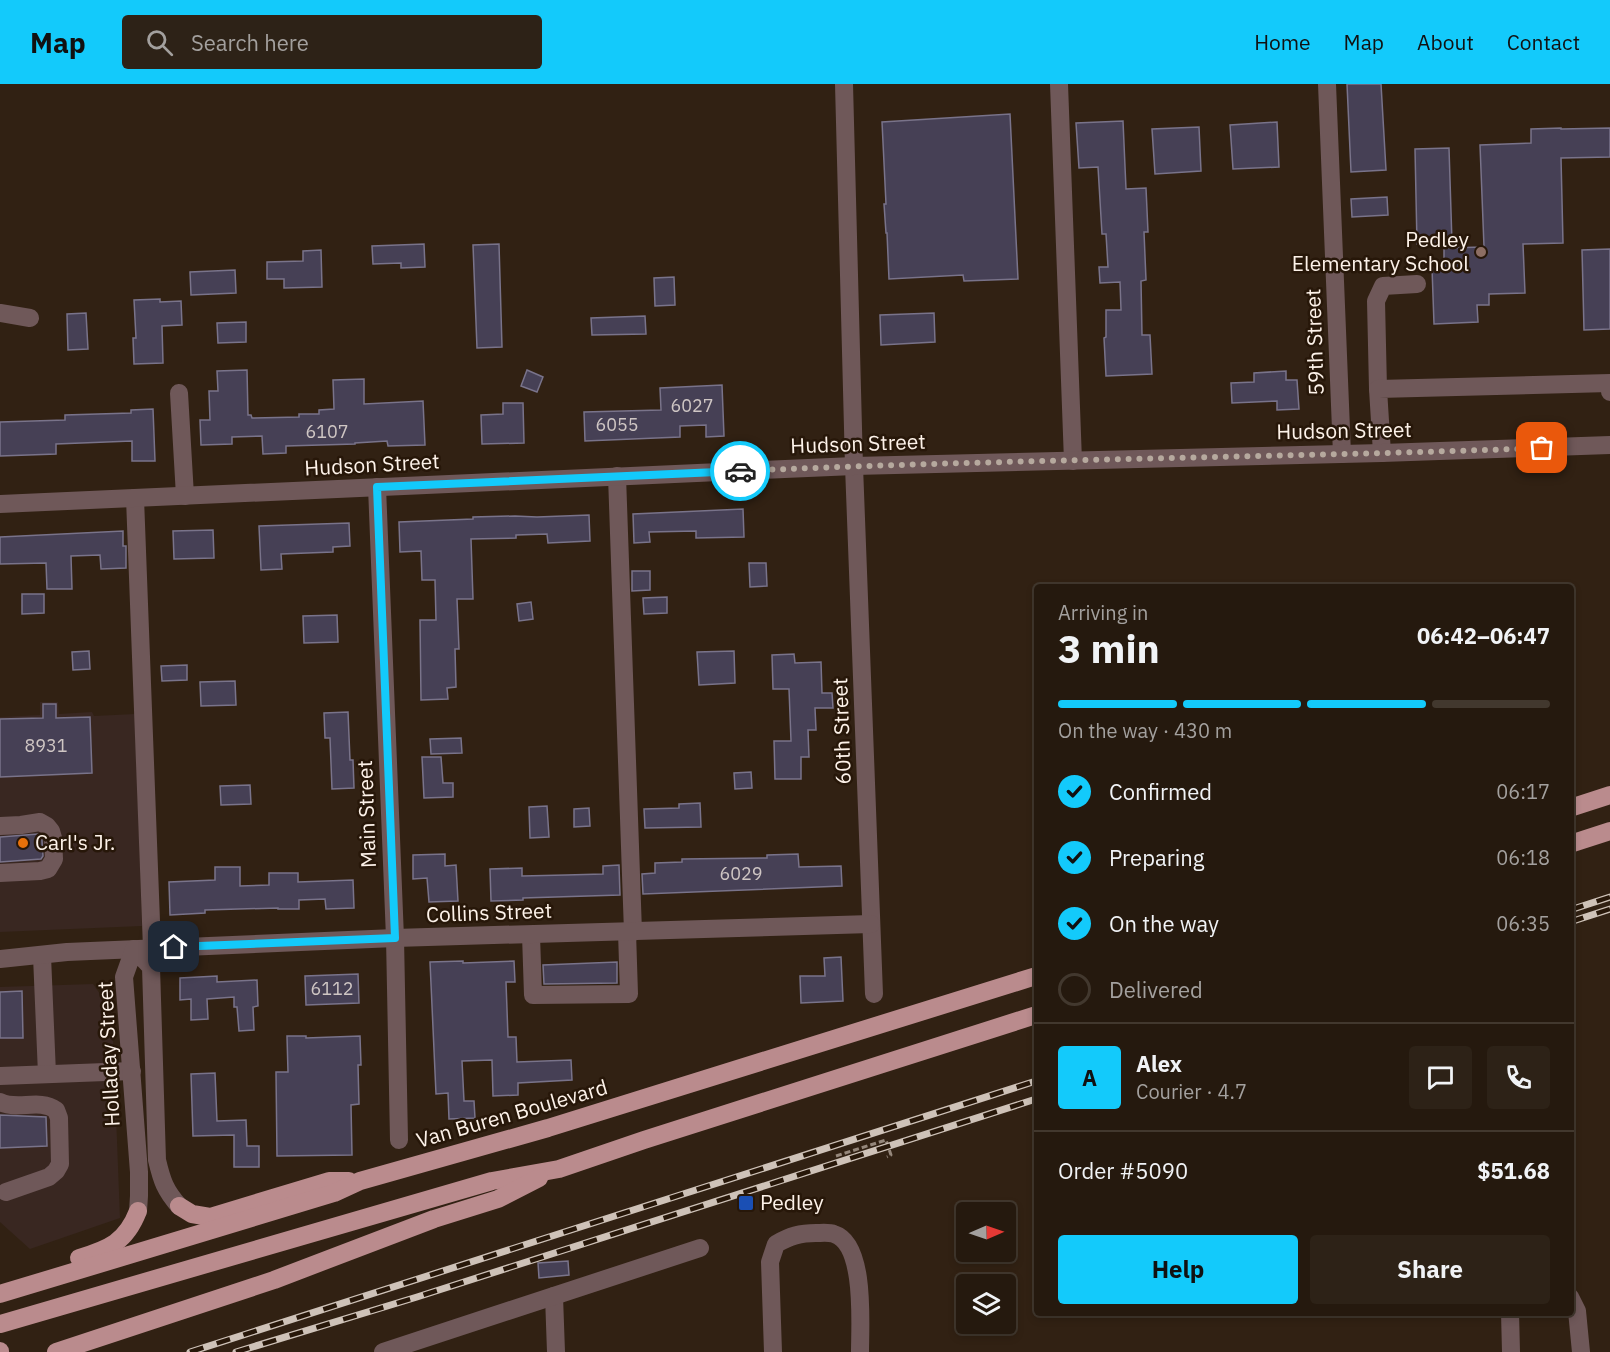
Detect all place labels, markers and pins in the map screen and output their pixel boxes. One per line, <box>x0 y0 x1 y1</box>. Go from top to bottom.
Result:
place label: Pedley Elementary School <box>1292 225 1470 277</box>
marker: Pedley Elementary School <box>1474 245 1488 259</box>
pin <box>1516 422 1567 473</box>
place label: Carl's Jr. <box>35 828 115 856</box>
marker: Carl's Jr. <box>16 836 30 850</box>
pin <box>148 921 199 972</box>
place label: Pedley <box>760 1188 824 1216</box>
marker: Pedley <box>737 1194 755 1212</box>

